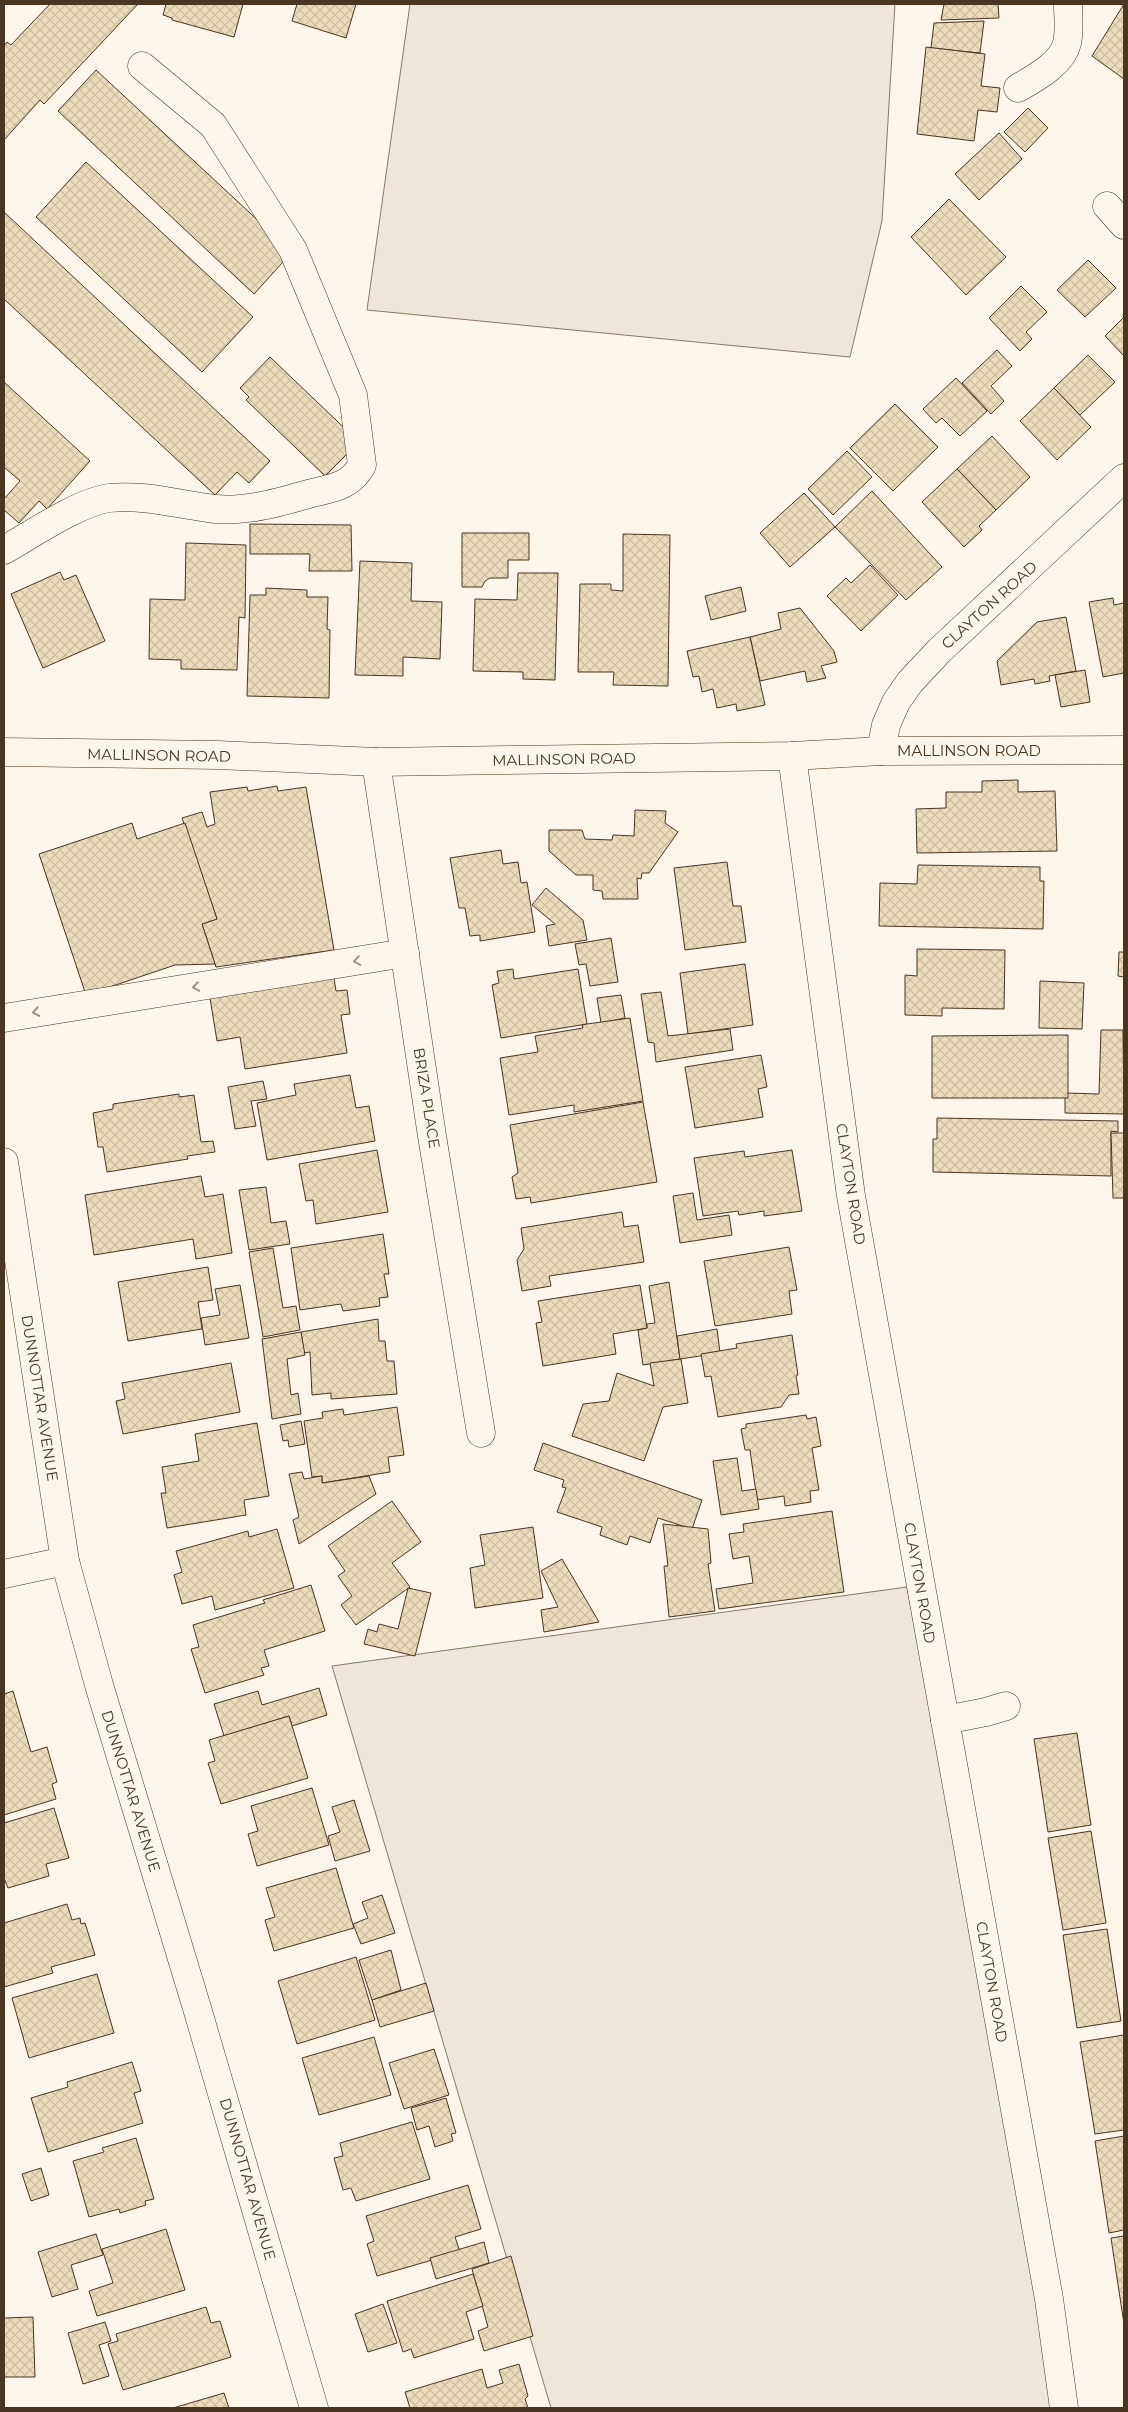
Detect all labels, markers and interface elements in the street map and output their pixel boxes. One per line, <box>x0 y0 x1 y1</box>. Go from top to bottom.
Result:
street label: CLAYTON ROAD <box>937 557 1041 653</box>
street label: MALLINSON ROAD <box>897 741 1041 760</box>
street label: MALLINSON ROAD <box>87 744 231 766</box>
street label: MALLINSON ROAD <box>492 748 636 770</box>
one-way arrow <box>352 955 360 966</box>
one-way arrow <box>192 981 200 991</box>
one-way arrow <box>31 1007 40 1017</box>
street label: BRIZA PLACE <box>410 1046 444 1150</box>
street label: CLAYTON ROAD <box>832 1122 870 1246</box>
street label: DUNNOTTAR AVENUE <box>17 1314 63 1482</box>
street label: CLAYTON ROAD <box>900 1521 940 1645</box>
street label: DUNNOTTAR AVENUE <box>97 1708 165 1874</box>
street label: CLAYTON ROAD <box>972 1920 1012 2044</box>
street label: DUNNOTTAR AVENUE <box>216 2096 280 2262</box>

